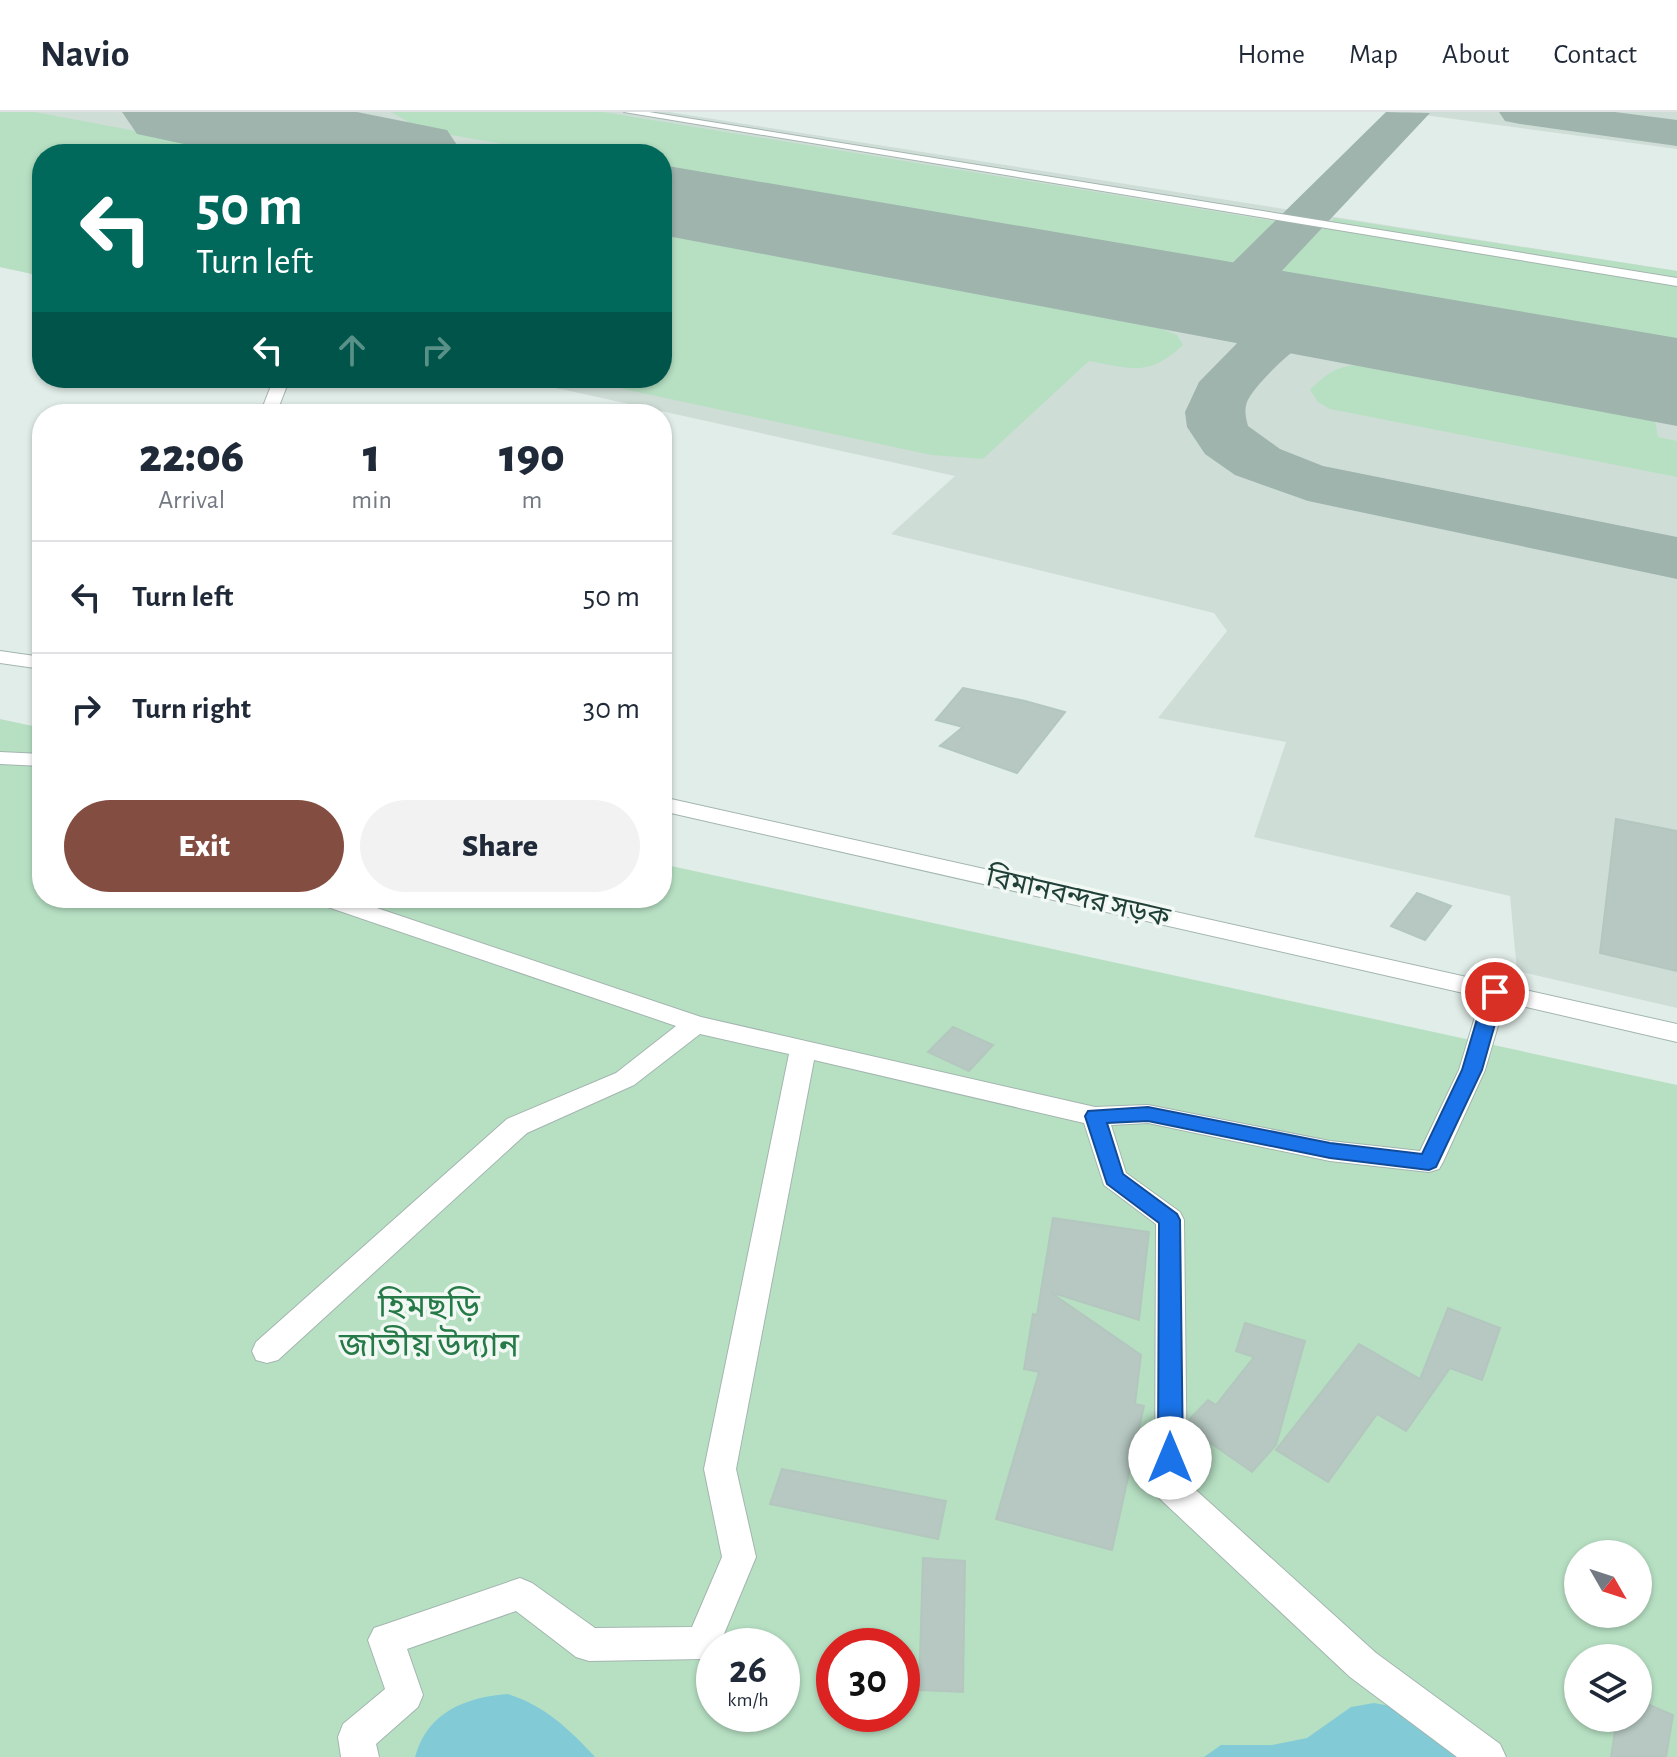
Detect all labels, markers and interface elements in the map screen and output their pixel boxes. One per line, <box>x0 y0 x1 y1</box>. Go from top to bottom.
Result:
text: Navio <box>40 36 129 74</box>
text: Home <box>1238 41 1305 69</box>
text: Map <box>1349 41 1398 69</box>
text: About <box>1442 41 1510 69</box>
text: Contact <box>1554 41 1637 69</box>
icon: left <box>64 176 168 280</box>
text: 50 m <box>196 179 303 235</box>
text: Turn left <box>196 244 313 280</box>
icon: left <box>246 328 290 372</box>
icon: ahead <box>330 328 374 372</box>
icon: right <box>414 328 458 372</box>
text: 22:06 <box>139 433 244 481</box>
text: 1 <box>363 433 380 481</box>
text: 190 <box>499 433 565 481</box>
text: Arrival <box>158 487 225 513</box>
text: min <box>351 487 392 513</box>
text: m <box>522 487 542 513</box>
icon: left <box>64 575 108 619</box>
text: Turn left <box>132 582 233 612</box>
text: 50 m <box>583 582 640 612</box>
icon: right <box>64 687 108 731</box>
text: Turn right <box>132 694 251 724</box>
text: 30 m <box>583 694 640 724</box>
button: Exit <box>64 800 344 892</box>
button: Share <box>360 800 640 892</box>
street label: বিমানবন্দর সড়ক <box>983 859 1174 933</box>
pin <box>1461 958 1529 1026</box>
icon: arrive <box>1473 970 1517 1014</box>
park label: হিমছড়ি জাতীয় উদ্যান <box>338 1286 520 1363</box>
position arrow <box>1128 1416 1212 1500</box>
north arrow <box>1564 1540 1652 1628</box>
map controls <box>1564 1540 1652 1732</box>
speed limit sign: 30 <box>816 1628 920 1732</box>
button: layers <box>1564 1644 1652 1732</box>
text: 26 <box>729 1650 767 1690</box>
text: km/h <box>727 1690 769 1710</box>

